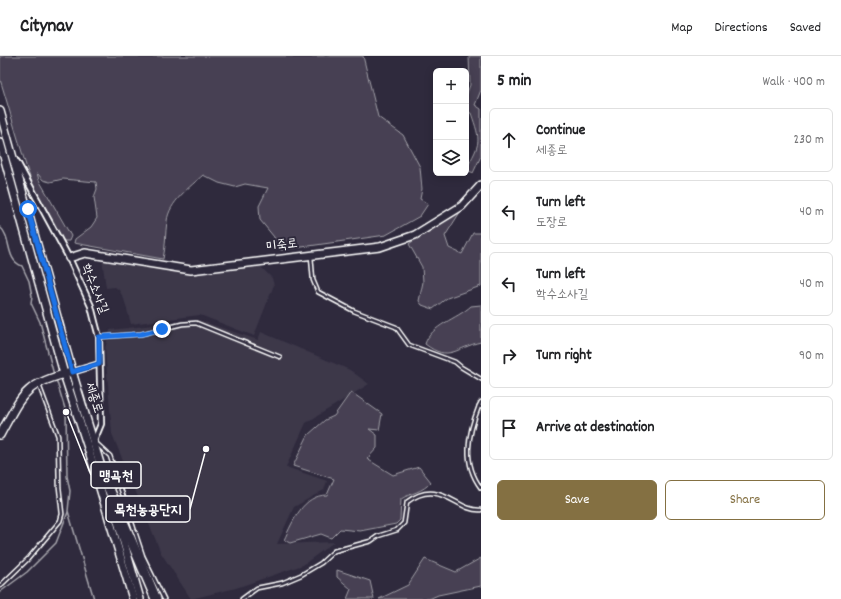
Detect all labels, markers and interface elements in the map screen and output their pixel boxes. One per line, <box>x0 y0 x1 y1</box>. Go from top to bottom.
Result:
text: Citynav <box>20 14 73 41</box>
text: Map <box>671 18 693 38</box>
text: Directions <box>715 18 768 38</box>
text: Saved <box>790 18 821 38</box>
map controls <box>433 68 469 176</box>
button: + <box>433 68 469 104</box>
text: 5 min <box>497 70 531 94</box>
text: Walk · 400 m <box>763 73 825 92</box>
button: − <box>433 104 469 140</box>
text: Continue <box>536 120 585 142</box>
icon: ahead <box>498 129 520 151</box>
text: 230 m <box>794 131 824 150</box>
button: layers <box>433 140 469 176</box>
text: 세종로 <box>536 142 567 161</box>
text: Turn left <box>536 192 585 214</box>
route start <box>19 200 37 218</box>
icon: left <box>498 201 520 223</box>
text: 40 m <box>800 203 824 222</box>
text: 도장로 <box>536 214 567 233</box>
street label: 미죽로 <box>265 235 299 257</box>
street label: 학수소사길 <box>75 261 113 317</box>
text: Turn left <box>536 264 585 286</box>
icon: left <box>498 273 520 295</box>
text: 40 m <box>800 275 824 294</box>
text: 학수소사길 <box>536 286 588 305</box>
route end <box>153 320 171 338</box>
icon: right <box>498 345 520 367</box>
text: Turn right <box>536 345 592 367</box>
text: 90 m <box>799 347 824 366</box>
street label: 세종로 <box>79 380 107 416</box>
icon: arrive <box>498 417 520 439</box>
text: Arrive at destination <box>536 417 654 439</box>
callout: 맹곡천 <box>91 462 141 488</box>
text: 맹곡천 <box>99 467 133 487</box>
button: Save <box>497 480 657 520</box>
button: Share <box>665 480 825 520</box>
callout: 목천농공단지 <box>106 496 190 522</box>
text: 목천농공단지 <box>114 501 182 521</box>

